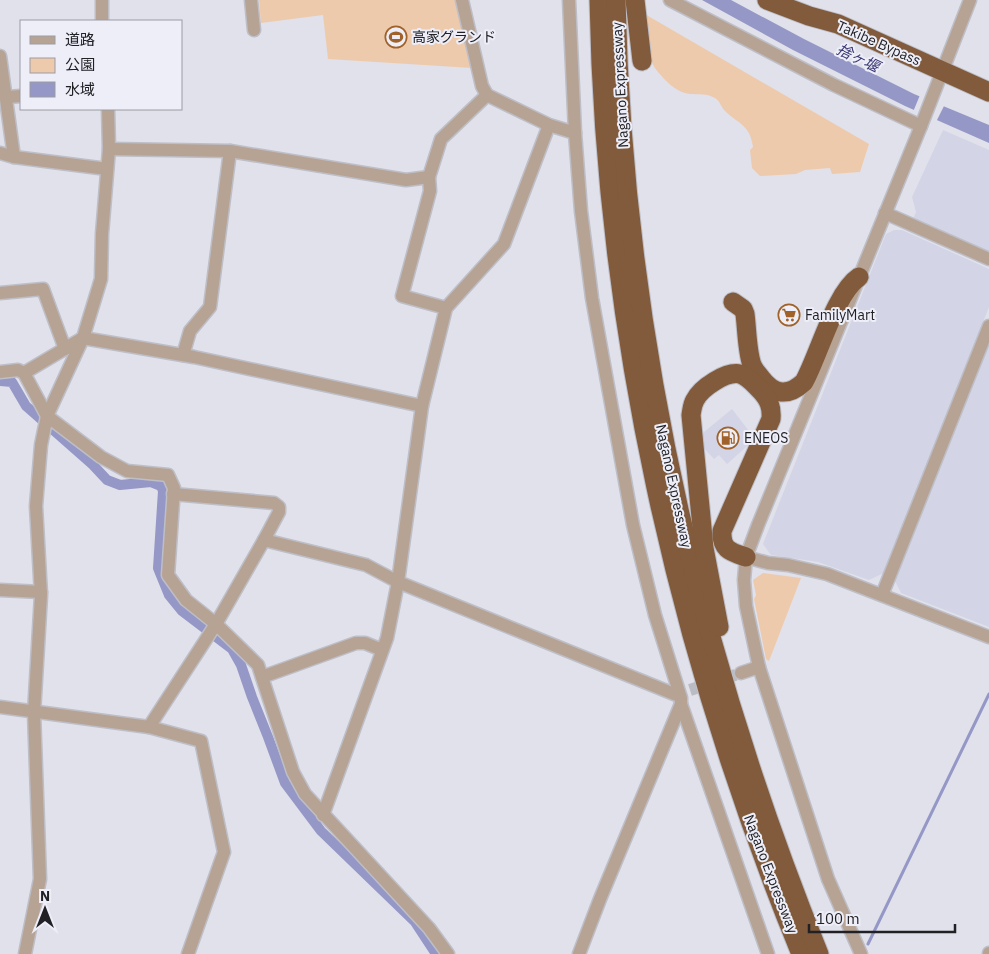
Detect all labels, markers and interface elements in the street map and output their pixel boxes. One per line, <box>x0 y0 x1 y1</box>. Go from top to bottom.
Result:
street label: Takibe Bypass <box>834 17 924 70</box>
legend <box>20 20 182 110</box>
street label: Nagano Expressway <box>608 22 632 148</box>
sports icon: 高家グランド <box>384 25 408 49</box>
place label: 高家グランド <box>412 28 496 46</box>
text: 道路 <box>65 30 95 49</box>
water label: 捨ヶ堰 <box>834 39 885 77</box>
text: 公園 <box>65 55 95 74</box>
text: 水域 <box>65 80 95 99</box>
supermarket icon: FamilyMart <box>777 303 801 327</box>
place label: FamilyMart <box>805 306 875 324</box>
street label: Nagano Expressway <box>652 423 696 549</box>
fuel station icon: ENEOS <box>716 426 740 450</box>
place label: ENEOS <box>744 429 788 447</box>
street label: Nagano Expressway <box>740 812 802 936</box>
north arrow <box>20 884 70 934</box>
text: N <box>40 887 50 905</box>
scale bar <box>809 902 955 934</box>
text: 100 m <box>816 909 860 928</box>

